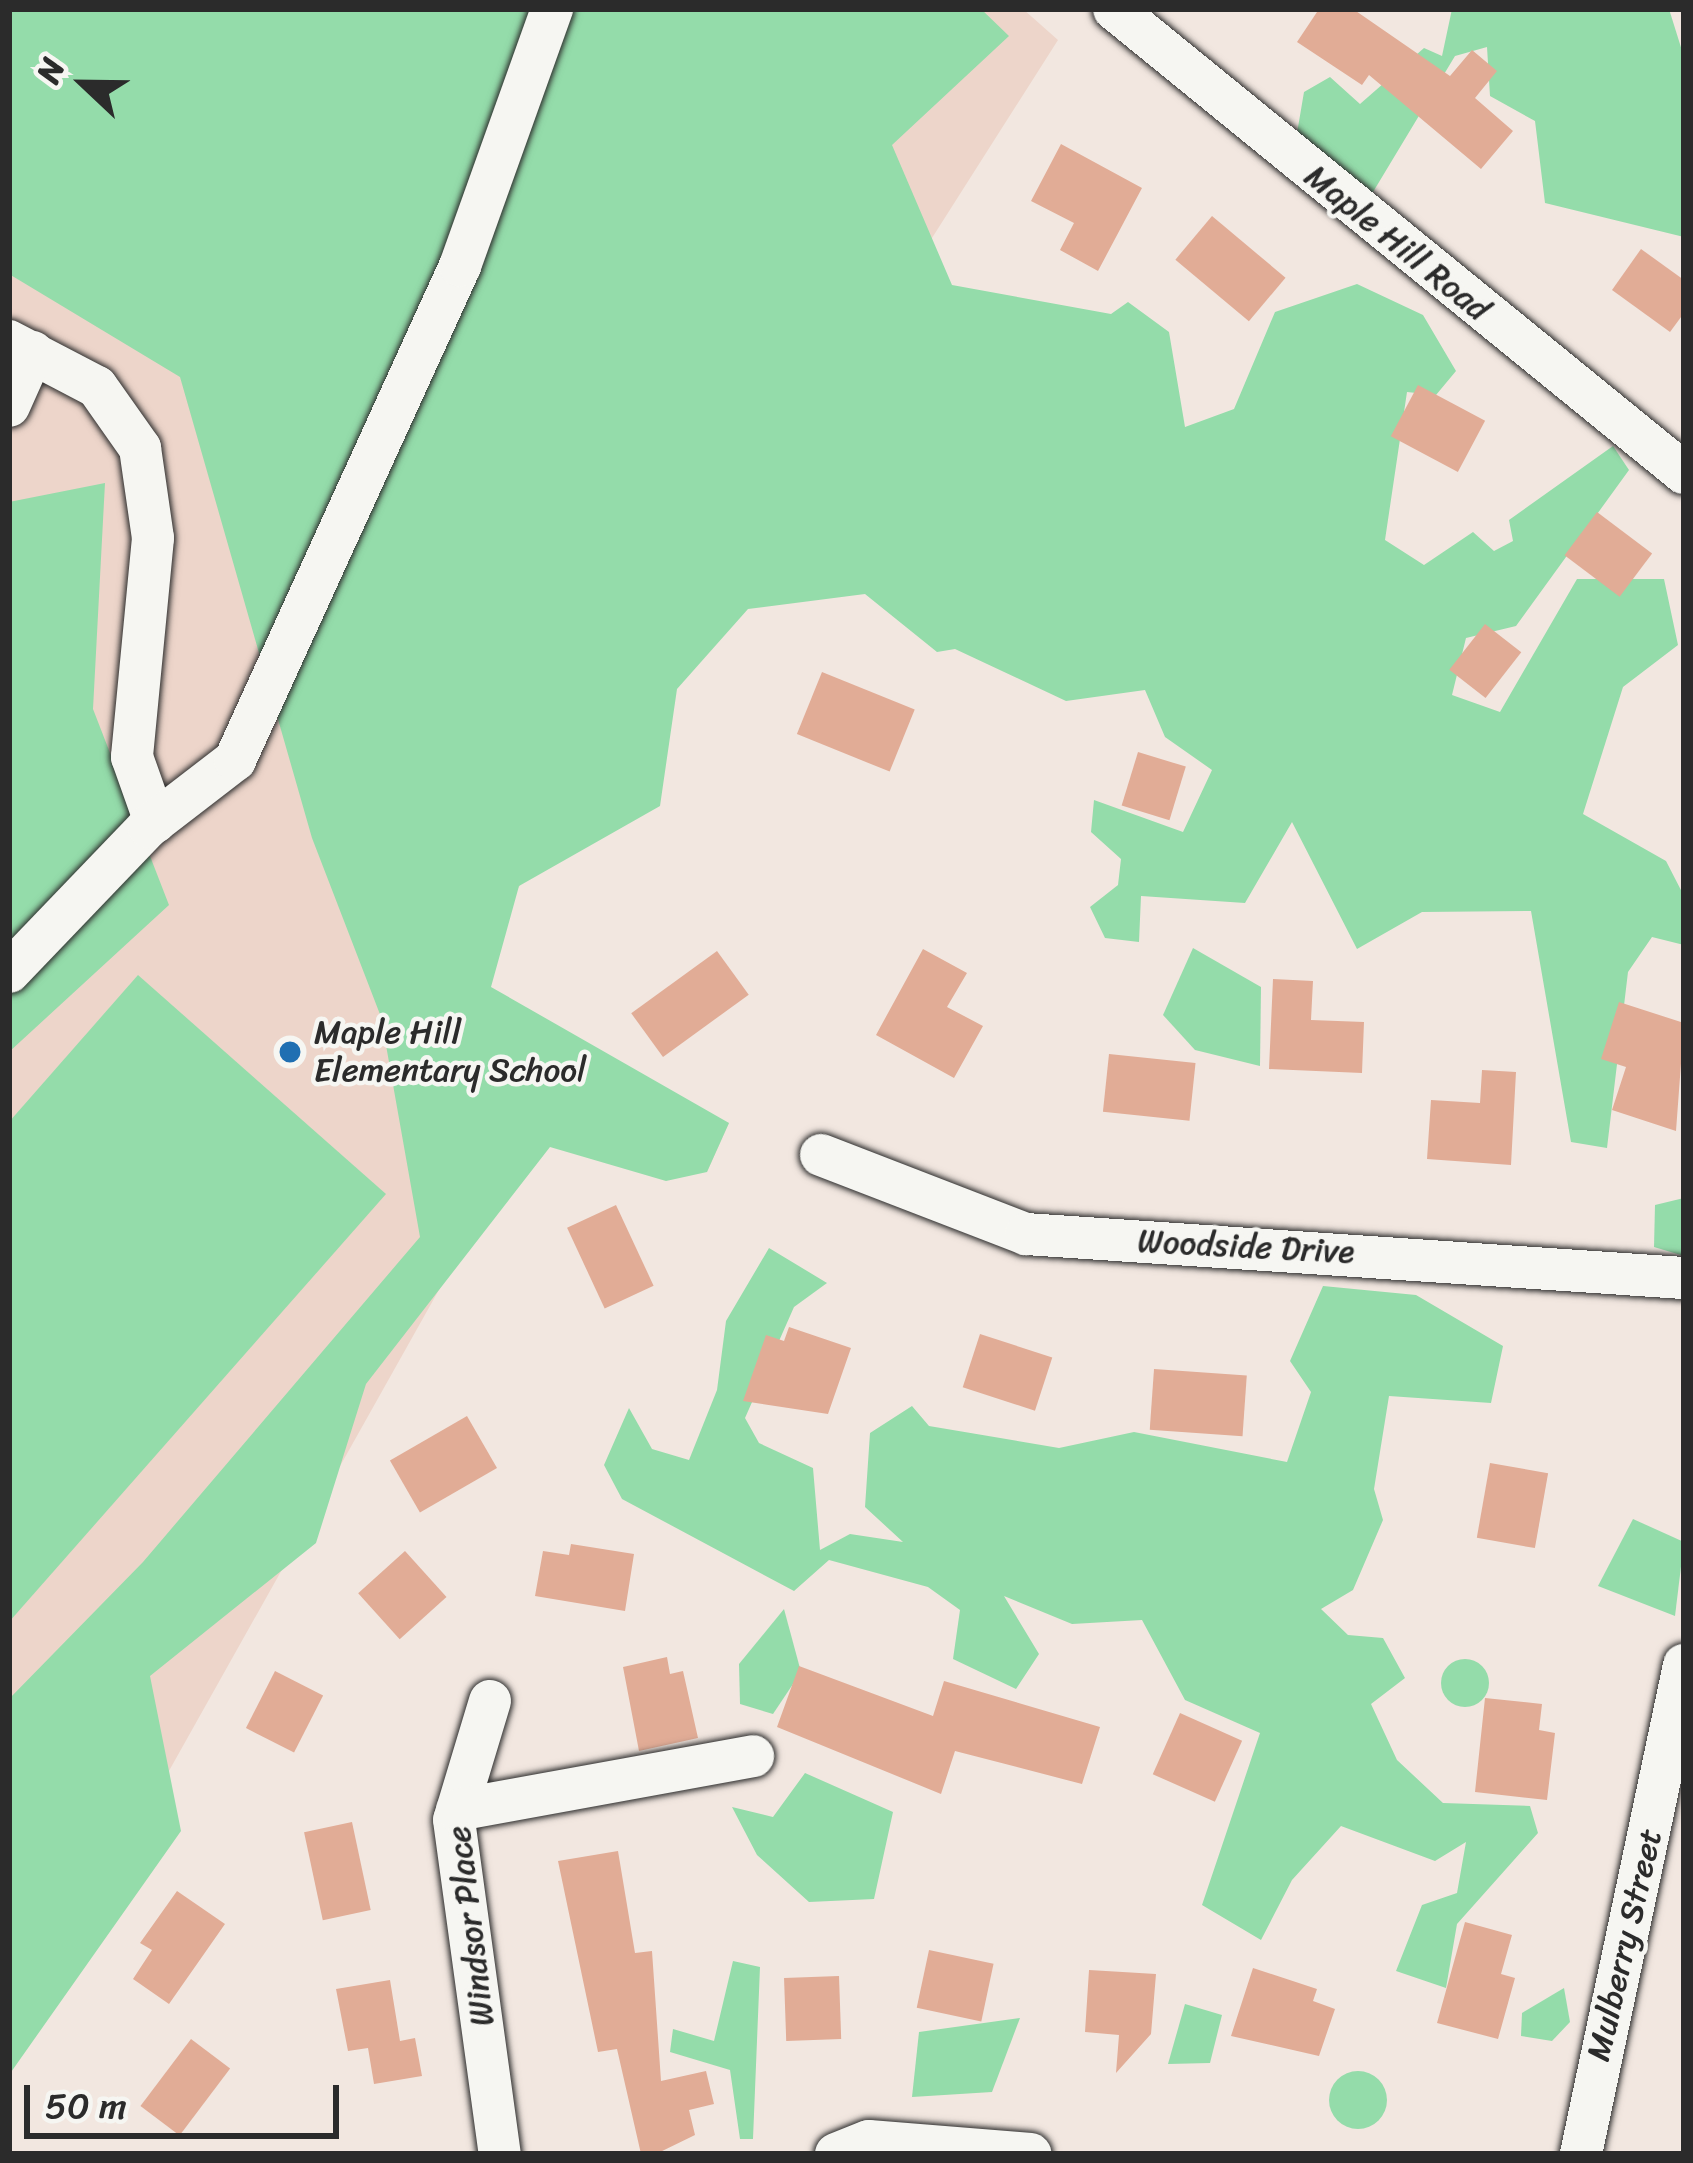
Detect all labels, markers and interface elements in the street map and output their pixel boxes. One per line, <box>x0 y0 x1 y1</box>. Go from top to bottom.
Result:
north arrow <box>24 24 144 144</box>
text: N <box>19 49 82 92</box>
street label: Maple Hill Road <box>1297 156 1497 330</box>
place label: Maple Hill Elementary School <box>314 1013 586 1091</box>
marker: Maple Hill Elementary School <box>277 1039 303 1065</box>
street label: Woodside Drive <box>1136 1222 1356 1272</box>
street label: Windsor Place <box>439 1824 503 2028</box>
street label: Mulberry Street <box>1579 1825 1671 2065</box>
scale bar <box>30 2061 345 2135</box>
text: 50 m <box>45 2074 127 2138</box>

